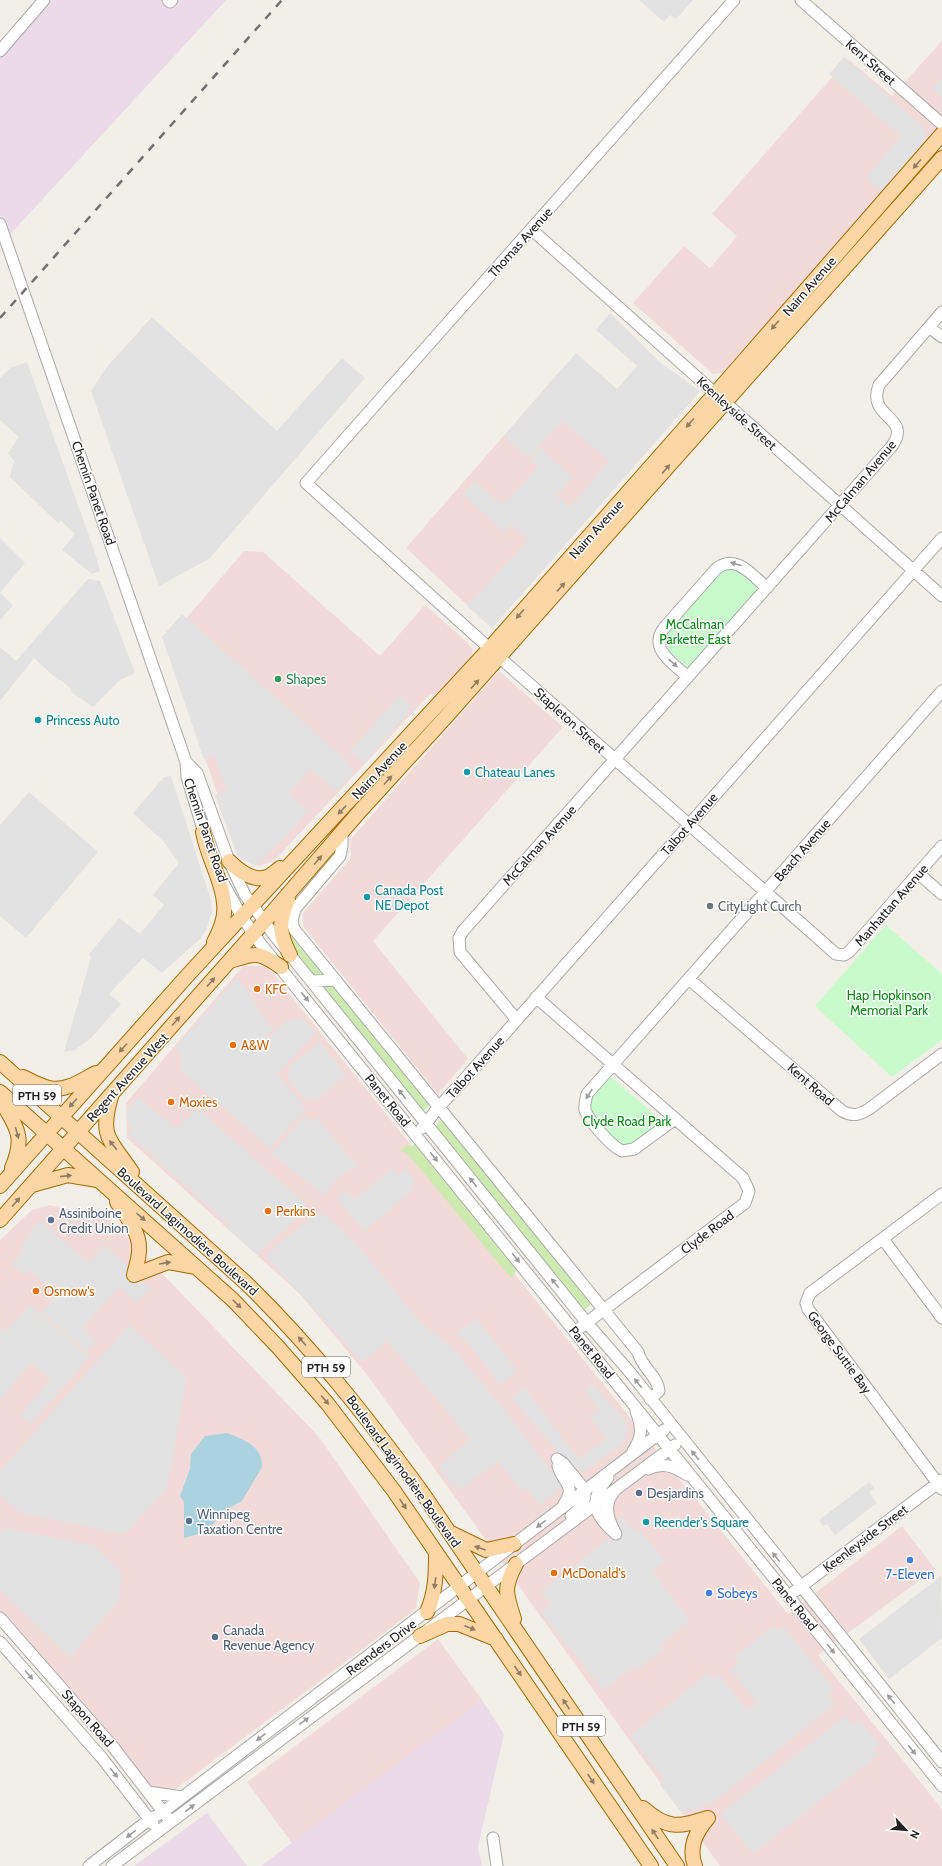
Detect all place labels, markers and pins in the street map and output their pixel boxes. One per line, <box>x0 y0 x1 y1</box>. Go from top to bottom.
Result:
place label: Shapes <box>286 671 327 687</box>
marker: Shapes <box>273 674 283 684</box>
place label: Princess Auto <box>46 712 120 728</box>
marker: Princess Auto <box>33 715 43 725</box>
place label: Chateau Lanes <box>475 764 556 780</box>
marker: Chateau Lanes <box>462 767 472 777</box>
place label: Canada Post NE Depot <box>375 882 444 913</box>
marker: Canada Post NE Depot <box>362 892 372 902</box>
place label: CityLight Curch <box>718 898 801 914</box>
marker: CityLight Curch <box>705 901 715 911</box>
place label: KFC <box>265 981 287 997</box>
marker: KFC <box>252 984 262 994</box>
place label: A&W <box>241 1037 270 1053</box>
marker: A&W <box>228 1040 238 1050</box>
place label: Moxies <box>179 1094 218 1110</box>
marker: Moxies <box>166 1097 176 1107</box>
place label: Perkins <box>276 1203 316 1219</box>
place label: Assiniboine Credit Union <box>59 1205 128 1236</box>
marker: Perkins <box>263 1206 273 1216</box>
marker: Assiniboine Credit Union <box>46 1215 56 1225</box>
place label: Osmow's <box>44 1283 95 1299</box>
marker: Osmow's <box>31 1286 41 1296</box>
place label: Desjardins <box>647 1485 705 1502</box>
marker: Desjardins <box>634 1488 644 1498</box>
place label: Winnipeg Taxation Centre <box>197 1506 283 1537</box>
place label: Reender's Square <box>654 1514 749 1530</box>
marker: Winnipeg Taxation Centre <box>184 1516 194 1526</box>
marker: Reender's Square <box>641 1517 651 1527</box>
marker: 7-Eleven <box>905 1555 915 1565</box>
place label: McDonald's <box>562 1565 627 1581</box>
place label: 7-Eleven <box>886 1566 934 1582</box>
marker: McDonald's <box>549 1568 559 1578</box>
place label: Sobeys <box>717 1585 758 1601</box>
marker: Sobeys <box>704 1588 714 1598</box>
place label: Canada Revenue Agency <box>223 1622 315 1653</box>
marker: Canada Revenue Agency <box>210 1632 220 1642</box>

